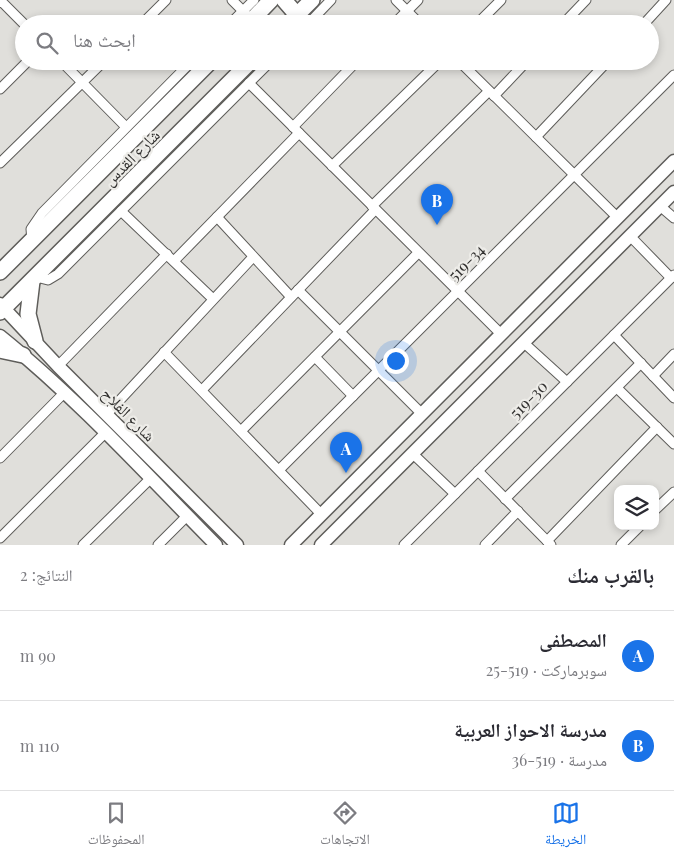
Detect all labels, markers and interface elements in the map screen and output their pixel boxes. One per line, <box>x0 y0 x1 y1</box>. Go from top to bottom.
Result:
search box <box>15 15 659 70</box>
text: ابحث هنا <box>73 26 136 52</box>
icon: search <box>33 29 61 57</box>
street label: شارع القدس <box>98 124 164 190</box>
pin: B <box>421 184 453 225</box>
street label: 519-34 <box>443 239 489 285</box>
your location <box>383 348 409 374</box>
street label: 519-30 <box>504 375 552 423</box>
street label: شارع الفلاح <box>97 383 160 446</box>
pin: A <box>330 432 362 473</box>
map controls <box>614 485 659 530</box>
button: layers <box>614 485 659 530</box>
text: بالقرب منك <box>567 560 654 588</box>
text: النتائج: 2 <box>20 564 73 585</box>
text: المصطفى <box>539 626 607 652</box>
text: 90 m <box>20 645 56 666</box>
text: A <box>633 645 643 666</box>
text: سوبرماركت · 519-25 <box>486 659 607 680</box>
text: مدرسة الاحواز العربية <box>454 716 607 742</box>
text: 110 m <box>20 735 60 756</box>
text: B <box>633 735 643 756</box>
text: مدرسة · 519-36 <box>512 749 607 770</box>
tab: المحفوظات <box>88 799 145 853</box>
tab: الاتجاهات <box>320 799 370 853</box>
tab: الخريطة <box>545 799 586 853</box>

